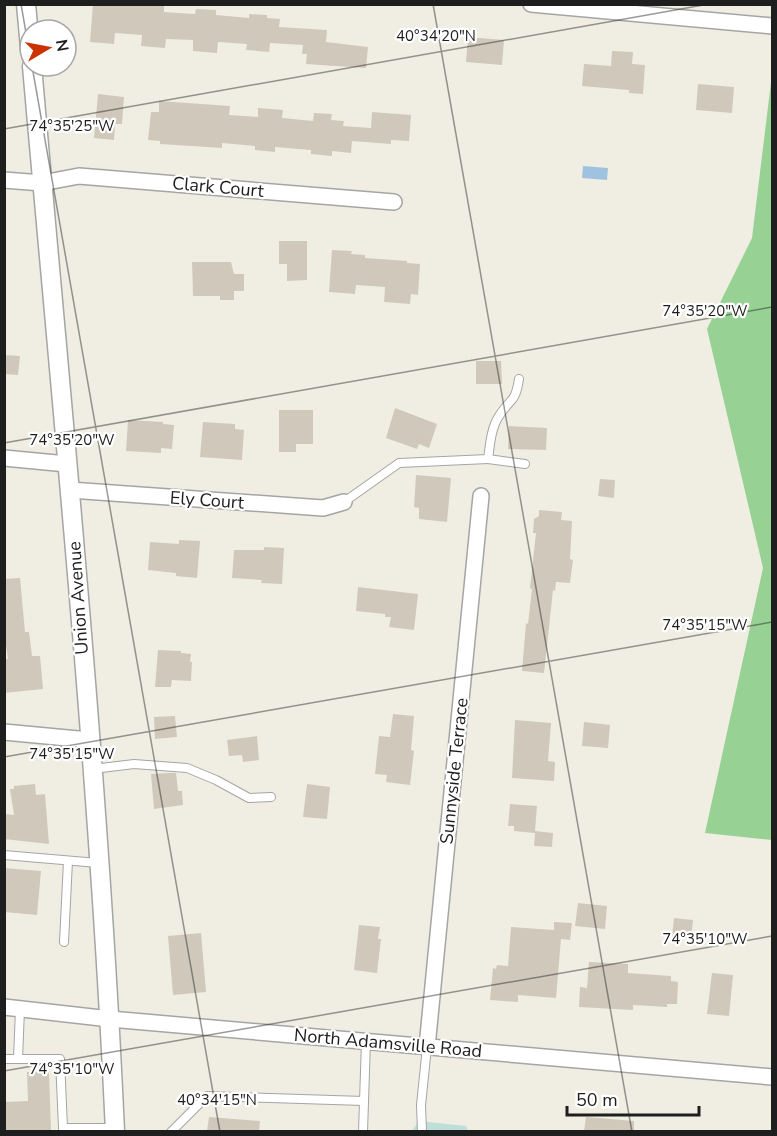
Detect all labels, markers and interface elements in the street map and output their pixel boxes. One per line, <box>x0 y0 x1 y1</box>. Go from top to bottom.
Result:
north arrow <box>18 18 78 78</box>
text: 40°34'20"N <box>396 26 476 46</box>
text: N <box>50 38 74 53</box>
text: 74°35'25"W <box>29 116 115 136</box>
street label: Clark Court <box>171 171 265 203</box>
text: 74°35'20"W <box>662 301 748 321</box>
text: 74°35'20"W <box>29 430 115 450</box>
street label: Ely Court <box>169 485 246 515</box>
street label: Union Avenue <box>62 540 94 656</box>
text: 74°35'15"W <box>662 615 748 635</box>
street label: Sunnyside Terrace <box>434 697 474 845</box>
text: 74°35'15"W <box>29 744 115 764</box>
text: 74°35'10"W <box>662 929 748 949</box>
street label: North Adamsville Road <box>293 1023 483 1063</box>
text: 74°35'10"W <box>29 1059 115 1079</box>
scale bar <box>567 1079 699 1117</box>
text: 50 m <box>576 1088 618 1112</box>
text: 40°34'15"N <box>177 1090 257 1110</box>

